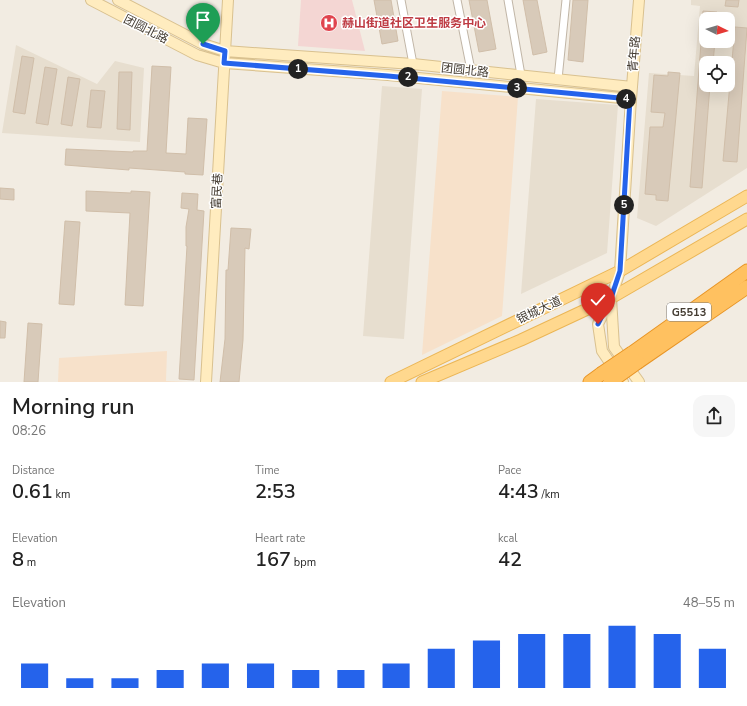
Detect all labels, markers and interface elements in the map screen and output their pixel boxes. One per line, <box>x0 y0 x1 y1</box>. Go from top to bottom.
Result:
pin <box>186 3 220 44</box>
icon: arrive <box>192 9 214 31</box>
street label: 团圆北路 <box>121 11 171 47</box>
north arrow <box>699 12 735 48</box>
map controls <box>699 12 735 92</box>
hospital icon: 赫山街道社区卫生服务中心 <box>319 13 339 33</box>
place label: 赫山街道社区卫生服务中心 <box>342 15 486 31</box>
street label: 青年路 <box>624 35 644 73</box>
button: locate <box>699 56 735 92</box>
pin: 1 <box>288 59 308 79</box>
street label: 团圆北路 <box>440 60 490 80</box>
text: 1 <box>295 61 301 76</box>
pin: 2 <box>398 67 418 87</box>
text: 2 <box>405 69 411 84</box>
pin: 3 <box>507 78 527 98</box>
text: 3 <box>514 80 520 95</box>
pin: 4 <box>616 89 636 109</box>
text: 4 <box>623 91 629 106</box>
street label: 富民巷 <box>208 173 226 209</box>
pin: 5 <box>614 195 634 215</box>
text: 5 <box>621 197 627 212</box>
pin <box>581 283 615 324</box>
icon: check <box>587 289 609 311</box>
street label: 银城大道 <box>514 293 564 327</box>
road number: G5513 <box>667 303 711 321</box>
text: Morning run <box>12 392 135 422</box>
button: share <box>693 395 735 437</box>
text: 08:26 <box>12 422 46 440</box>
text: Distance <box>12 463 55 478</box>
text: Time <box>255 463 279 478</box>
text: Pace <box>498 463 521 478</box>
text: 0.61 <box>12 478 53 505</box>
text: 2:53 <box>255 478 296 505</box>
text: 4:43 <box>498 478 539 505</box>
text: km <box>53 487 71 502</box>
text: /km <box>539 487 560 502</box>
text: Elevation <box>12 531 58 546</box>
text: Heart rate <box>255 531 305 546</box>
text: kcal <box>498 531 518 546</box>
text: 8 <box>12 546 24 573</box>
text: 167 <box>255 546 291 573</box>
text: 42 <box>498 546 522 573</box>
text: m <box>24 555 36 570</box>
text: bpm <box>291 555 316 570</box>
text: Elevation <box>12 594 66 612</box>
text: 48–55 m <box>683 594 735 612</box>

